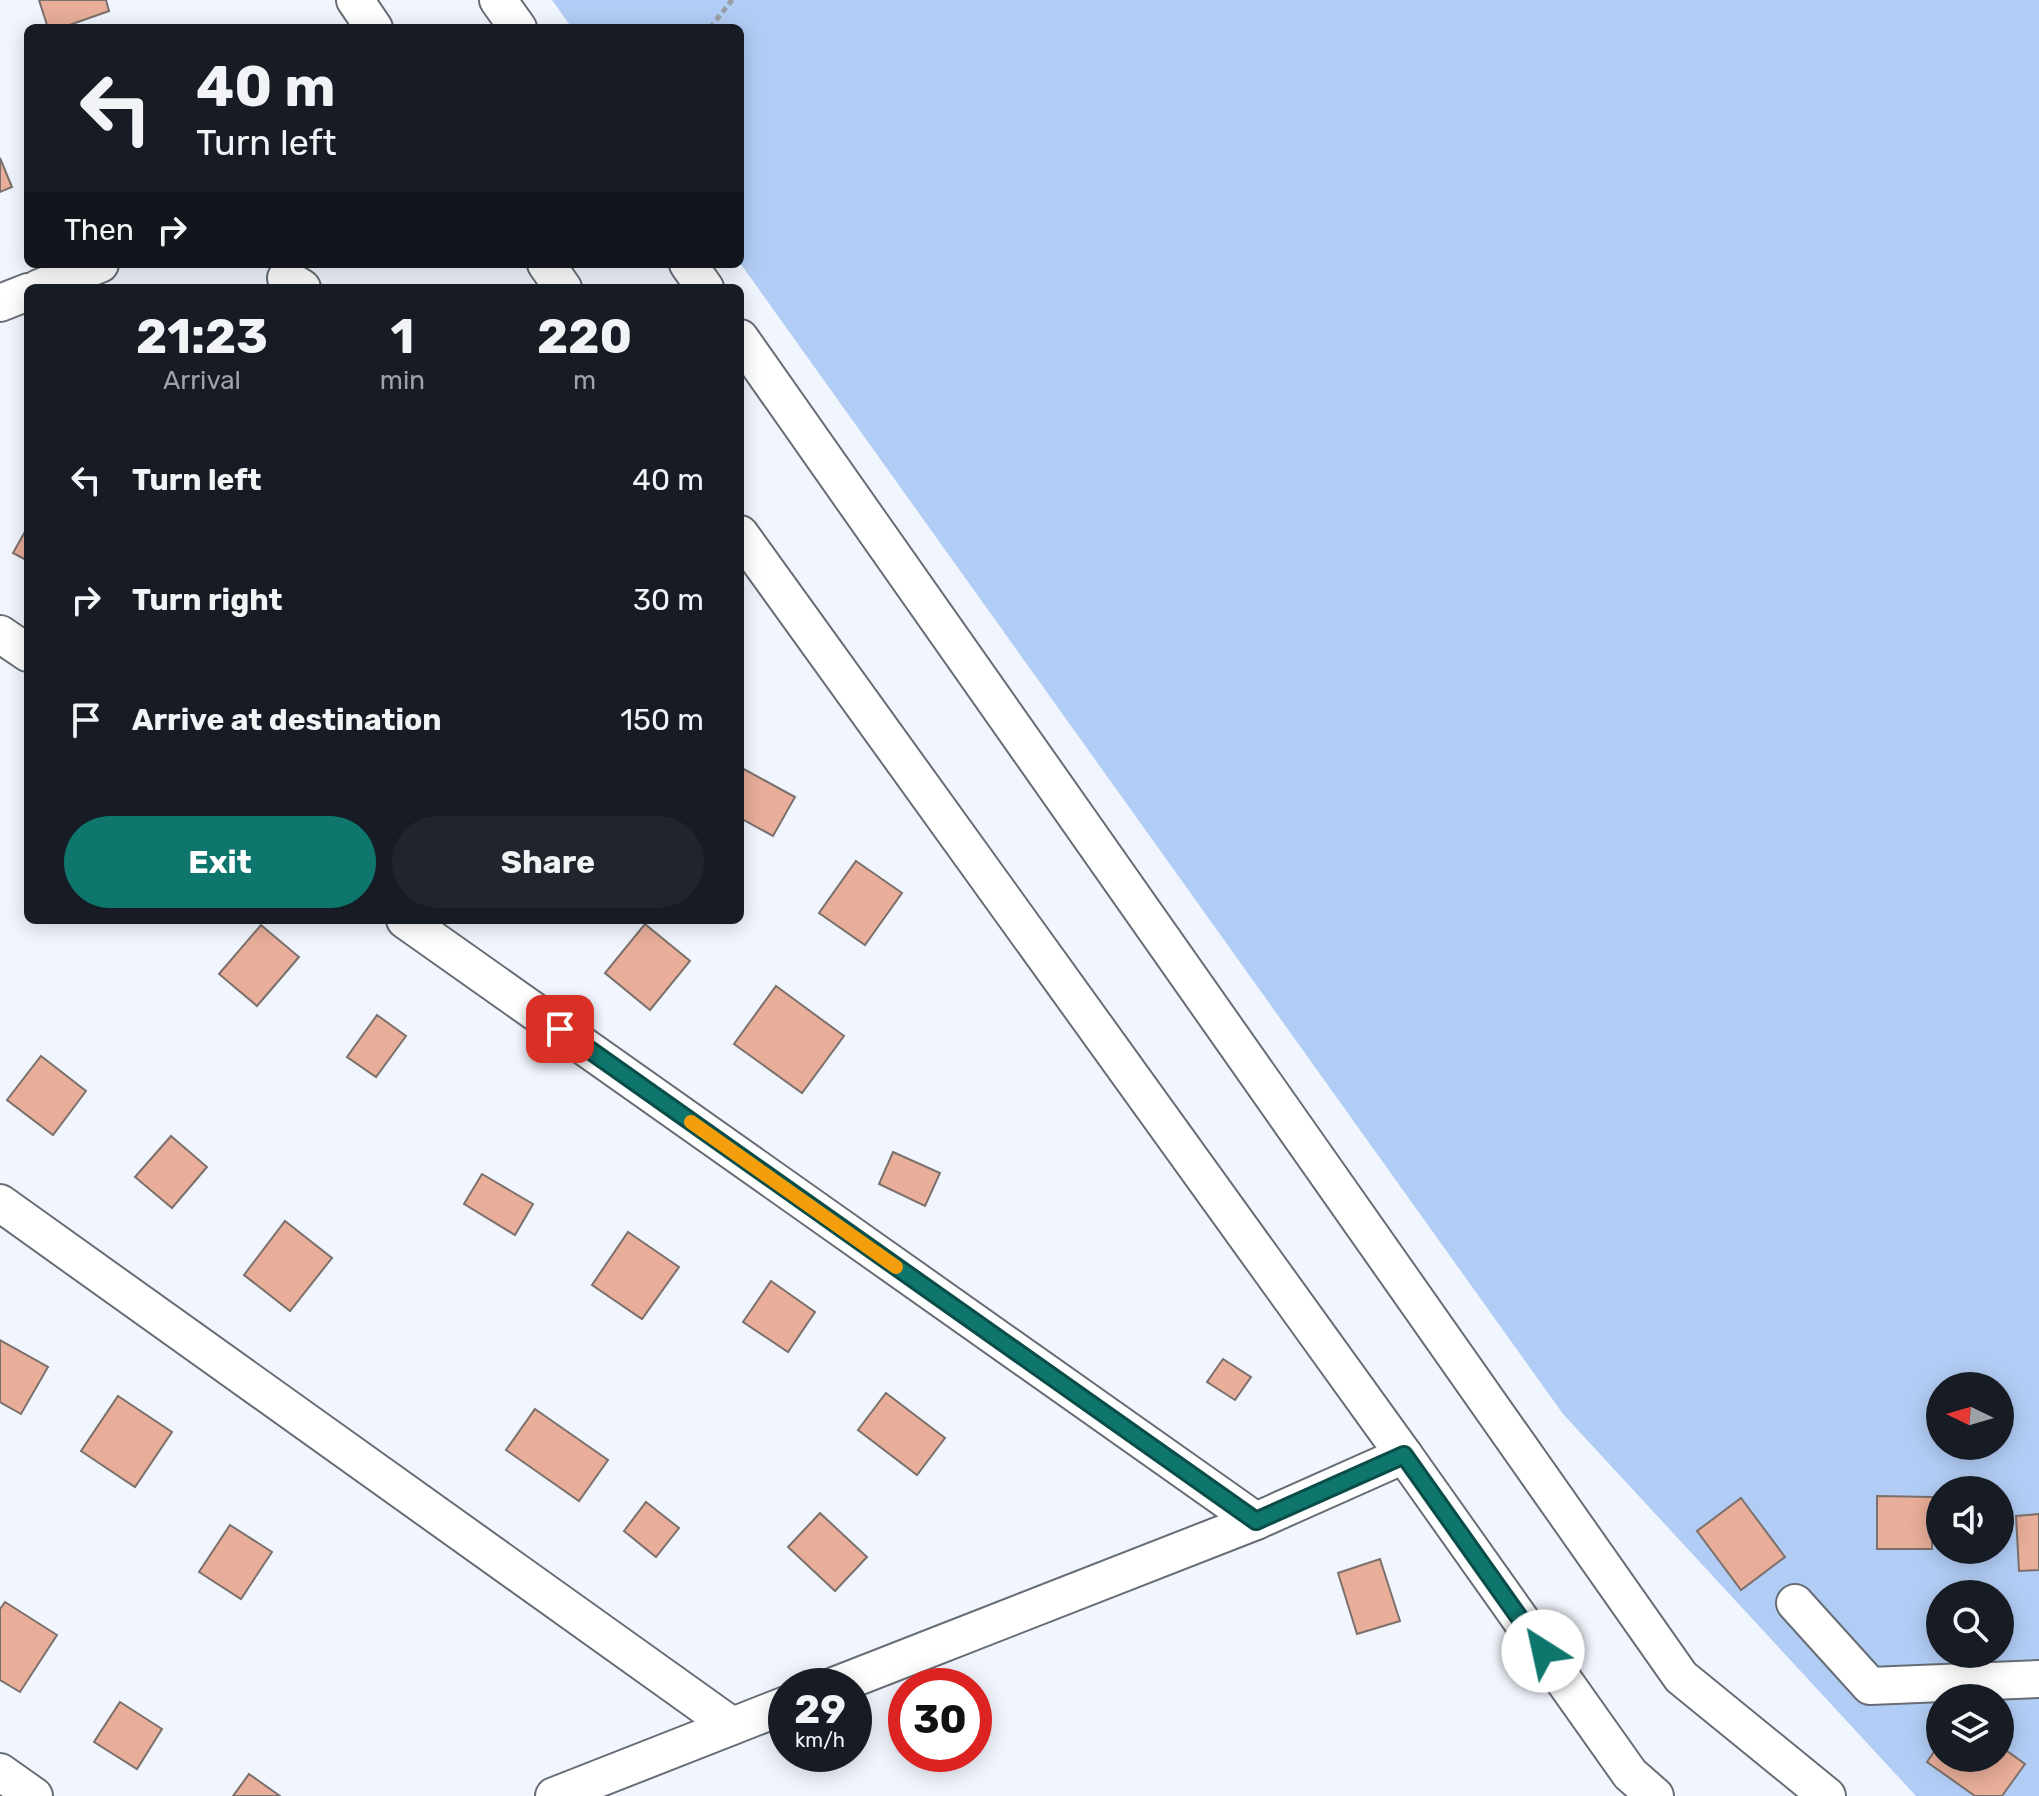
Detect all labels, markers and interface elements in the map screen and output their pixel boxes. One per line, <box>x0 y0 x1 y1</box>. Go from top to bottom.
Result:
text: 40 m <box>196 54 336 120</box>
icon: left <box>64 56 168 160</box>
text: Turn left <box>196 121 337 164</box>
icon: right <box>150 208 194 252</box>
text: Then <box>64 212 134 248</box>
text: 21:23 <box>136 308 268 365</box>
text: 1 <box>391 308 414 365</box>
text: 220 <box>537 308 632 365</box>
text: Arrival <box>163 365 241 396</box>
text: min <box>380 365 425 396</box>
text: m <box>573 365 596 396</box>
icon: left <box>64 458 108 502</box>
text: Turn left <box>132 462 262 498</box>
text: 40 m <box>632 462 704 498</box>
icon: right <box>64 578 108 622</box>
text: Turn right <box>132 582 283 618</box>
text: 30 m <box>633 582 704 618</box>
icon: arrive <box>64 698 108 742</box>
text: Arrive at destination <box>132 702 442 738</box>
text: 150 m <box>620 702 704 738</box>
button: Exit <box>64 816 376 908</box>
button: Share <box>392 816 704 908</box>
pin <box>526 995 594 1063</box>
icon: arrive <box>538 1007 582 1051</box>
north arrow <box>1926 1372 2014 1460</box>
map controls <box>1926 1372 2014 1772</box>
button: sound <box>1926 1476 2014 1564</box>
button: search <box>1926 1580 2014 1668</box>
position arrow <box>1501 1609 1585 1693</box>
speed limit sign: 30 <box>888 1668 992 1772</box>
button: layers <box>1926 1684 2014 1772</box>
text: 29 <box>794 1686 846 1733</box>
text: km/h <box>795 1728 845 1752</box>

